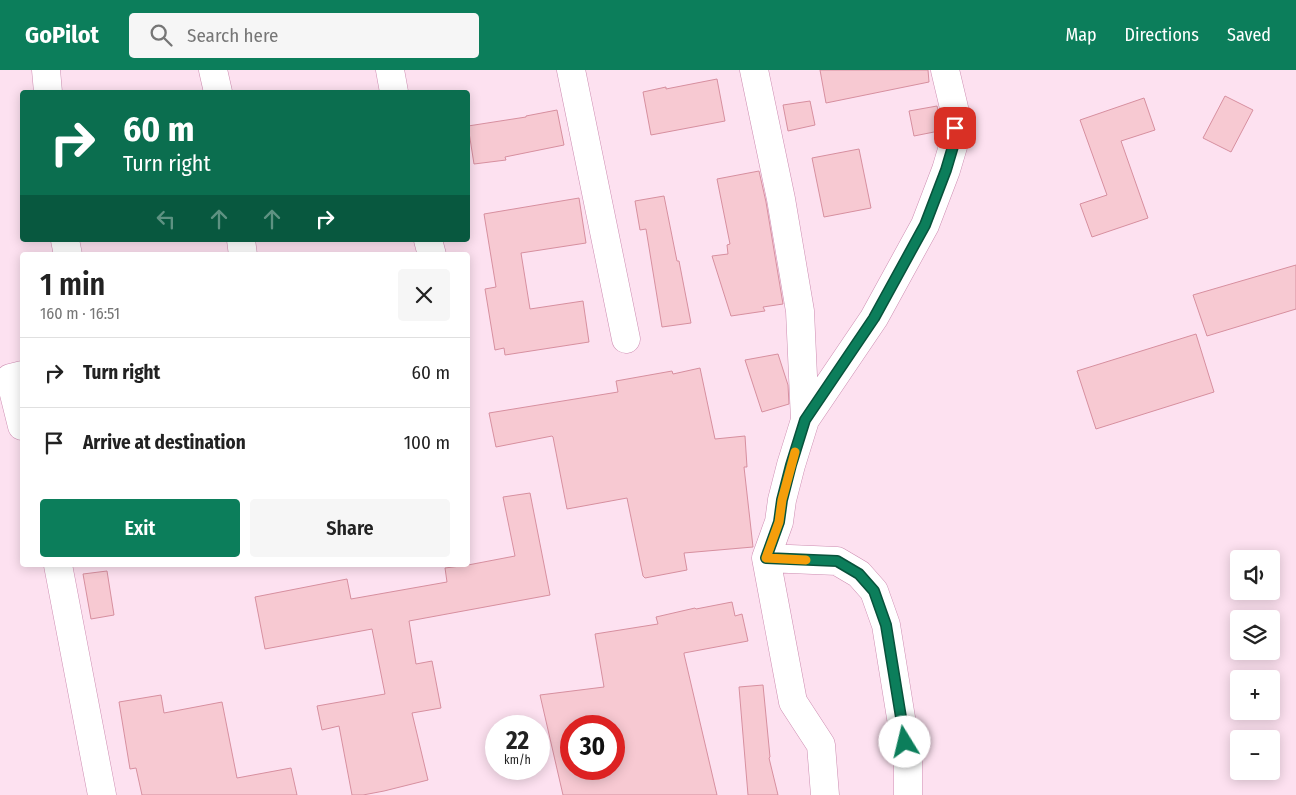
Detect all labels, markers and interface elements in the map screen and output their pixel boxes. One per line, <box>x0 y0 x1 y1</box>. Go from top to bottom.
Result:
search box <box>129 13 479 58</box>
text: GoPilot <box>25 21 99 49</box>
icon: search <box>147 21 175 49</box>
text: Search here <box>187 24 279 47</box>
text: Map <box>1065 24 1097 46</box>
text: Directions <box>1125 24 1199 46</box>
text: Saved <box>1227 24 1271 46</box>
pin <box>934 107 976 149</box>
text: 60 m <box>123 108 194 150</box>
icon: right <box>40 110 105 175</box>
icon: arrive <box>941 114 969 142</box>
text: Turn right <box>123 150 211 177</box>
icon: left <box>152 205 180 233</box>
icon: ahead <box>205 205 233 233</box>
icon: ahead <box>258 205 286 233</box>
icon: right <box>311 205 339 233</box>
text: 1 min <box>40 267 105 303</box>
button: close <box>398 269 450 321</box>
text: 160 m · 16:51 <box>40 304 120 323</box>
icon: right <box>40 359 68 387</box>
text: Turn right <box>83 361 160 384</box>
text: 60 m <box>412 361 450 384</box>
icon: arrive <box>40 429 68 457</box>
text: Arrive at destination <box>83 431 246 454</box>
text: 100 m <box>404 431 450 454</box>
button: Exit <box>40 499 240 557</box>
button: Share <box>250 499 450 557</box>
map controls <box>1230 550 1280 780</box>
button: sound <box>1230 550 1280 600</box>
button: layers <box>1230 610 1280 660</box>
button: + <box>1230 670 1280 720</box>
speed limit sign: 30 <box>560 715 625 780</box>
position arrow <box>878 715 930 767</box>
text: 22 <box>506 726 529 756</box>
button: − <box>1230 730 1280 780</box>
text: km/h <box>504 753 531 767</box>

